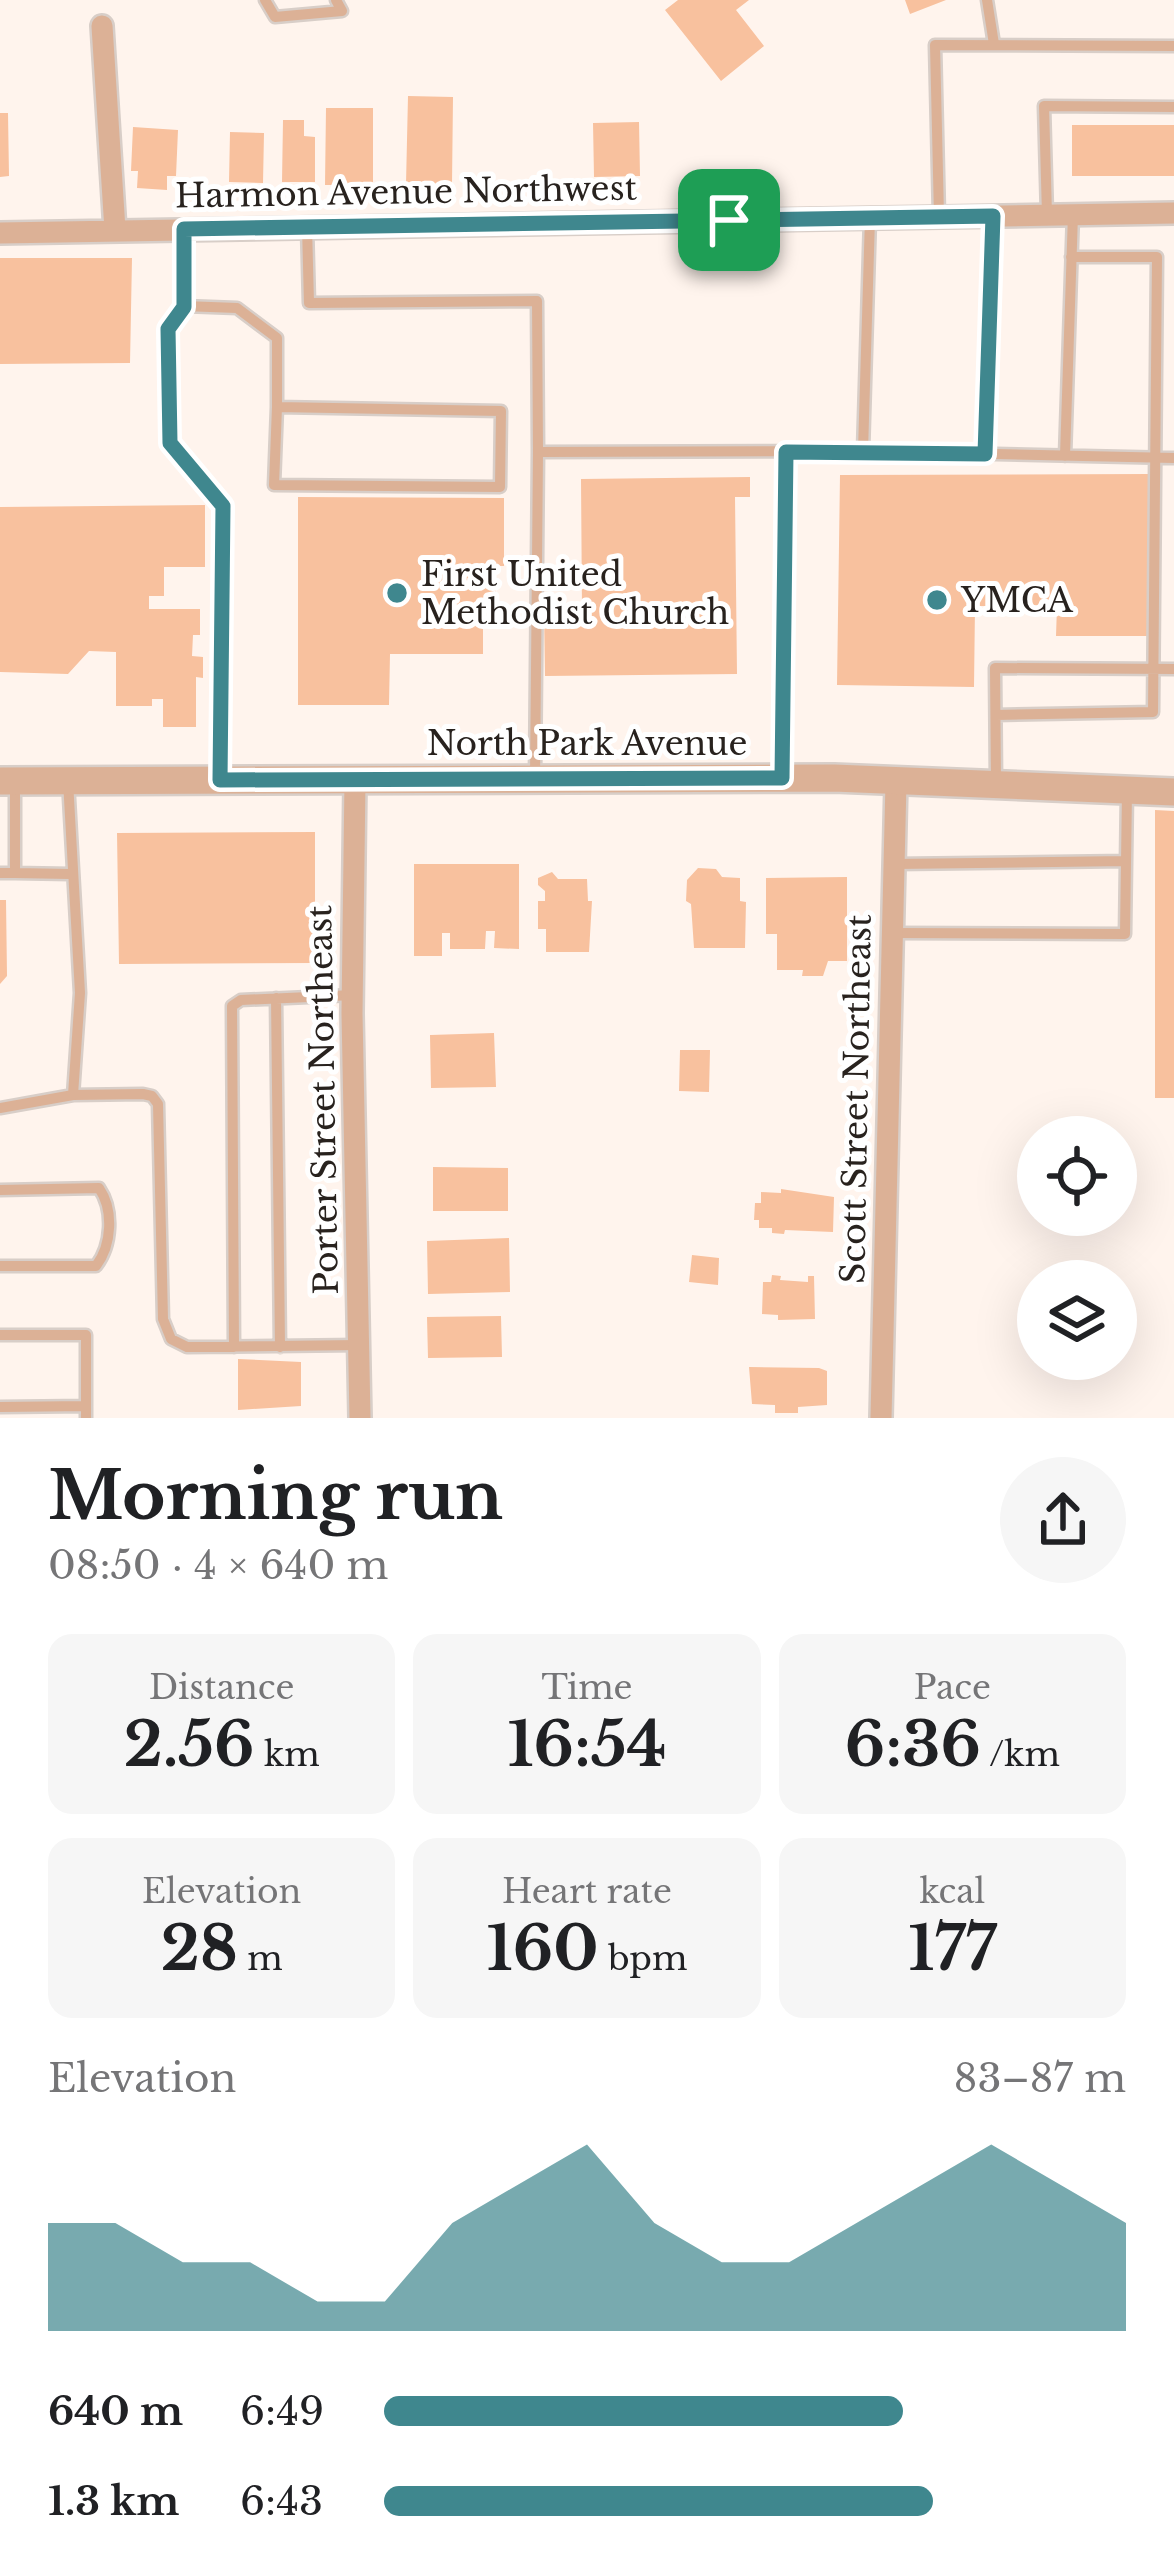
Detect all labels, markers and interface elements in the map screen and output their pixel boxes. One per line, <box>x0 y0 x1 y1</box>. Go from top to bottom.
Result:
street label: Harmon Avenue Northwest <box>175 167 638 217</box>
pin <box>678 169 780 271</box>
icon: arrive <box>696 187 762 253</box>
place label: First United Methodist Church <box>421 554 729 633</box>
marker: First United Methodist Church <box>384 580 410 606</box>
place label: YMCA <box>960 580 1073 621</box>
marker: YMCA <box>924 587 950 613</box>
street label: North Park Avenue <box>427 723 747 764</box>
street label: Porter Street Northeast <box>299 904 347 1295</box>
street label: Scott Street Northeast <box>832 913 880 1284</box>
map controls <box>1017 1116 1137 1380</box>
button: locate <box>1017 1116 1137 1236</box>
button: layers <box>1017 1260 1137 1380</box>
text: Morning run <box>48 1455 503 1537</box>
button: share <box>1000 1457 1126 1583</box>
text: 08:50 · 4 × 640 m <box>48 1541 388 1590</box>
text: Distance <box>149 1667 294 1708</box>
text: Time <box>541 1667 633 1708</box>
text: Pace <box>914 1667 991 1708</box>
text: 2.56 <box>124 1708 254 1782</box>
text: 16:54 <box>507 1708 667 1782</box>
text: 6:36 <box>845 1708 981 1782</box>
text: km <box>254 1734 320 1775</box>
text: /km <box>981 1734 1060 1775</box>
text: Elevation <box>142 1871 301 1912</box>
text: Heart rate <box>502 1871 672 1912</box>
text: kcal <box>919 1871 985 1912</box>
text: 28 <box>161 1912 238 1986</box>
text: 160 <box>487 1912 599 1986</box>
text: 177 <box>908 1912 996 1986</box>
text: m <box>238 1938 283 1979</box>
text: bpm <box>599 1938 687 1979</box>
text: Elevation <box>48 2054 236 2103</box>
text: 83–87 m <box>954 2054 1126 2103</box>
text: 640 m <box>48 2387 183 2436</box>
text: 6:49 <box>240 2387 324 2436</box>
text: 1.3 km <box>48 2477 179 2526</box>
text: 6:43 <box>240 2477 323 2526</box>

